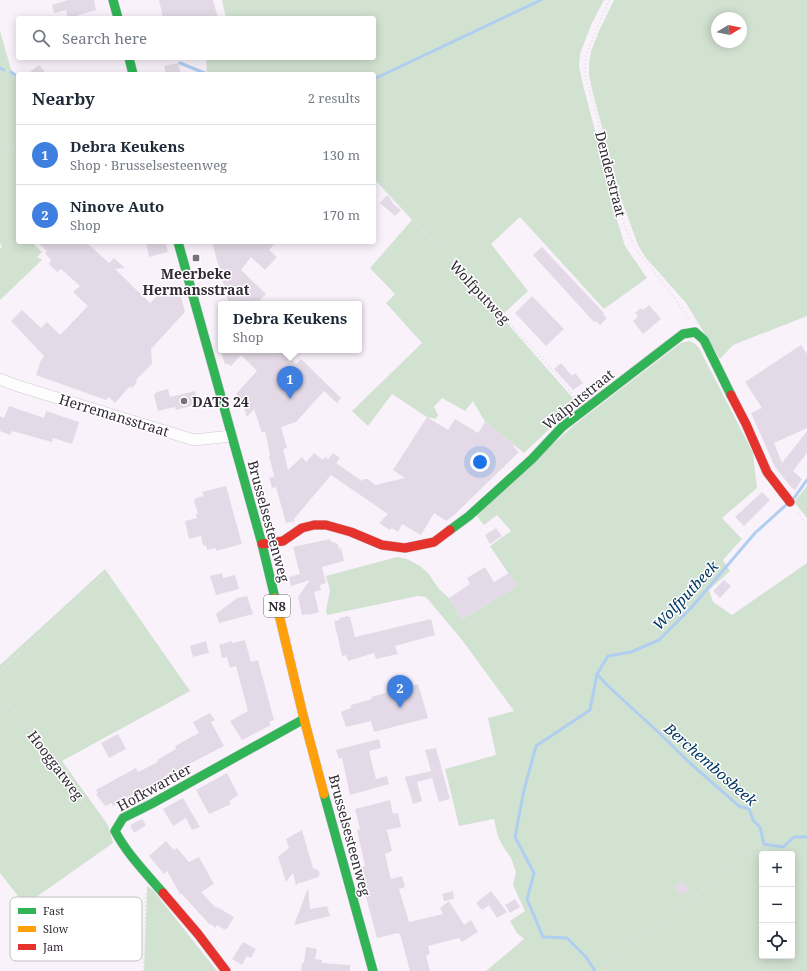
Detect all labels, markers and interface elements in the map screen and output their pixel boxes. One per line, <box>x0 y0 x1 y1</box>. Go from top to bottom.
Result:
north arrow <box>711 12 747 48</box>
search box <box>16 16 376 60</box>
icon: search <box>30 27 52 49</box>
text: Search here <box>62 28 147 48</box>
text: Nearby <box>32 87 95 110</box>
text: 2 results <box>308 89 360 107</box>
street label: Denderstraat <box>591 129 631 219</box>
text: Debra Keukens <box>70 136 185 156</box>
text: 1 <box>41 146 49 164</box>
text: 130 m <box>323 146 360 164</box>
text: Shop · Brusselsesteenweg <box>70 156 227 174</box>
text: Ninove Auto <box>70 196 164 216</box>
text: 2 <box>41 206 49 224</box>
text: 170 m <box>323 206 360 224</box>
text: Shop <box>70 216 101 234</box>
marker: Meerbeke Hermansstraat <box>191 253 201 263</box>
street label: Wolfputweg <box>445 256 515 328</box>
place label: Meerbeke Hermansstraat <box>143 264 250 299</box>
popup <box>218 301 362 353</box>
text: Debra Keukens <box>233 308 347 328</box>
text: Shop <box>233 328 264 346</box>
street label: Walputstraat <box>538 364 618 434</box>
pin: 1 <box>277 366 303 399</box>
street label: Herremansstraat <box>57 389 171 441</box>
place label: DATS 24 <box>192 392 249 411</box>
marker: DATS 24 <box>179 396 189 406</box>
your location <box>470 452 490 472</box>
street label: Brusselsesteenweg <box>244 458 295 584</box>
water label: Wolfputbeek <box>648 556 723 634</box>
road number: N8 <box>264 595 290 617</box>
pin: 2 <box>387 675 413 708</box>
water label: Berchembosbeek <box>660 717 762 810</box>
street label: Hooggatweg <box>24 726 89 804</box>
street label: Hofkwartier <box>113 758 195 815</box>
street label: Brusselsesteenweg <box>325 772 376 898</box>
map controls <box>759 851 795 959</box>
button: + <box>759 851 795 887</box>
button: − <box>759 887 795 923</box>
legend <box>10 897 142 961</box>
text: Fast <box>43 903 64 918</box>
text: Slow <box>43 921 69 936</box>
button: locate <box>759 923 795 959</box>
text: Jam <box>42 939 64 954</box>

